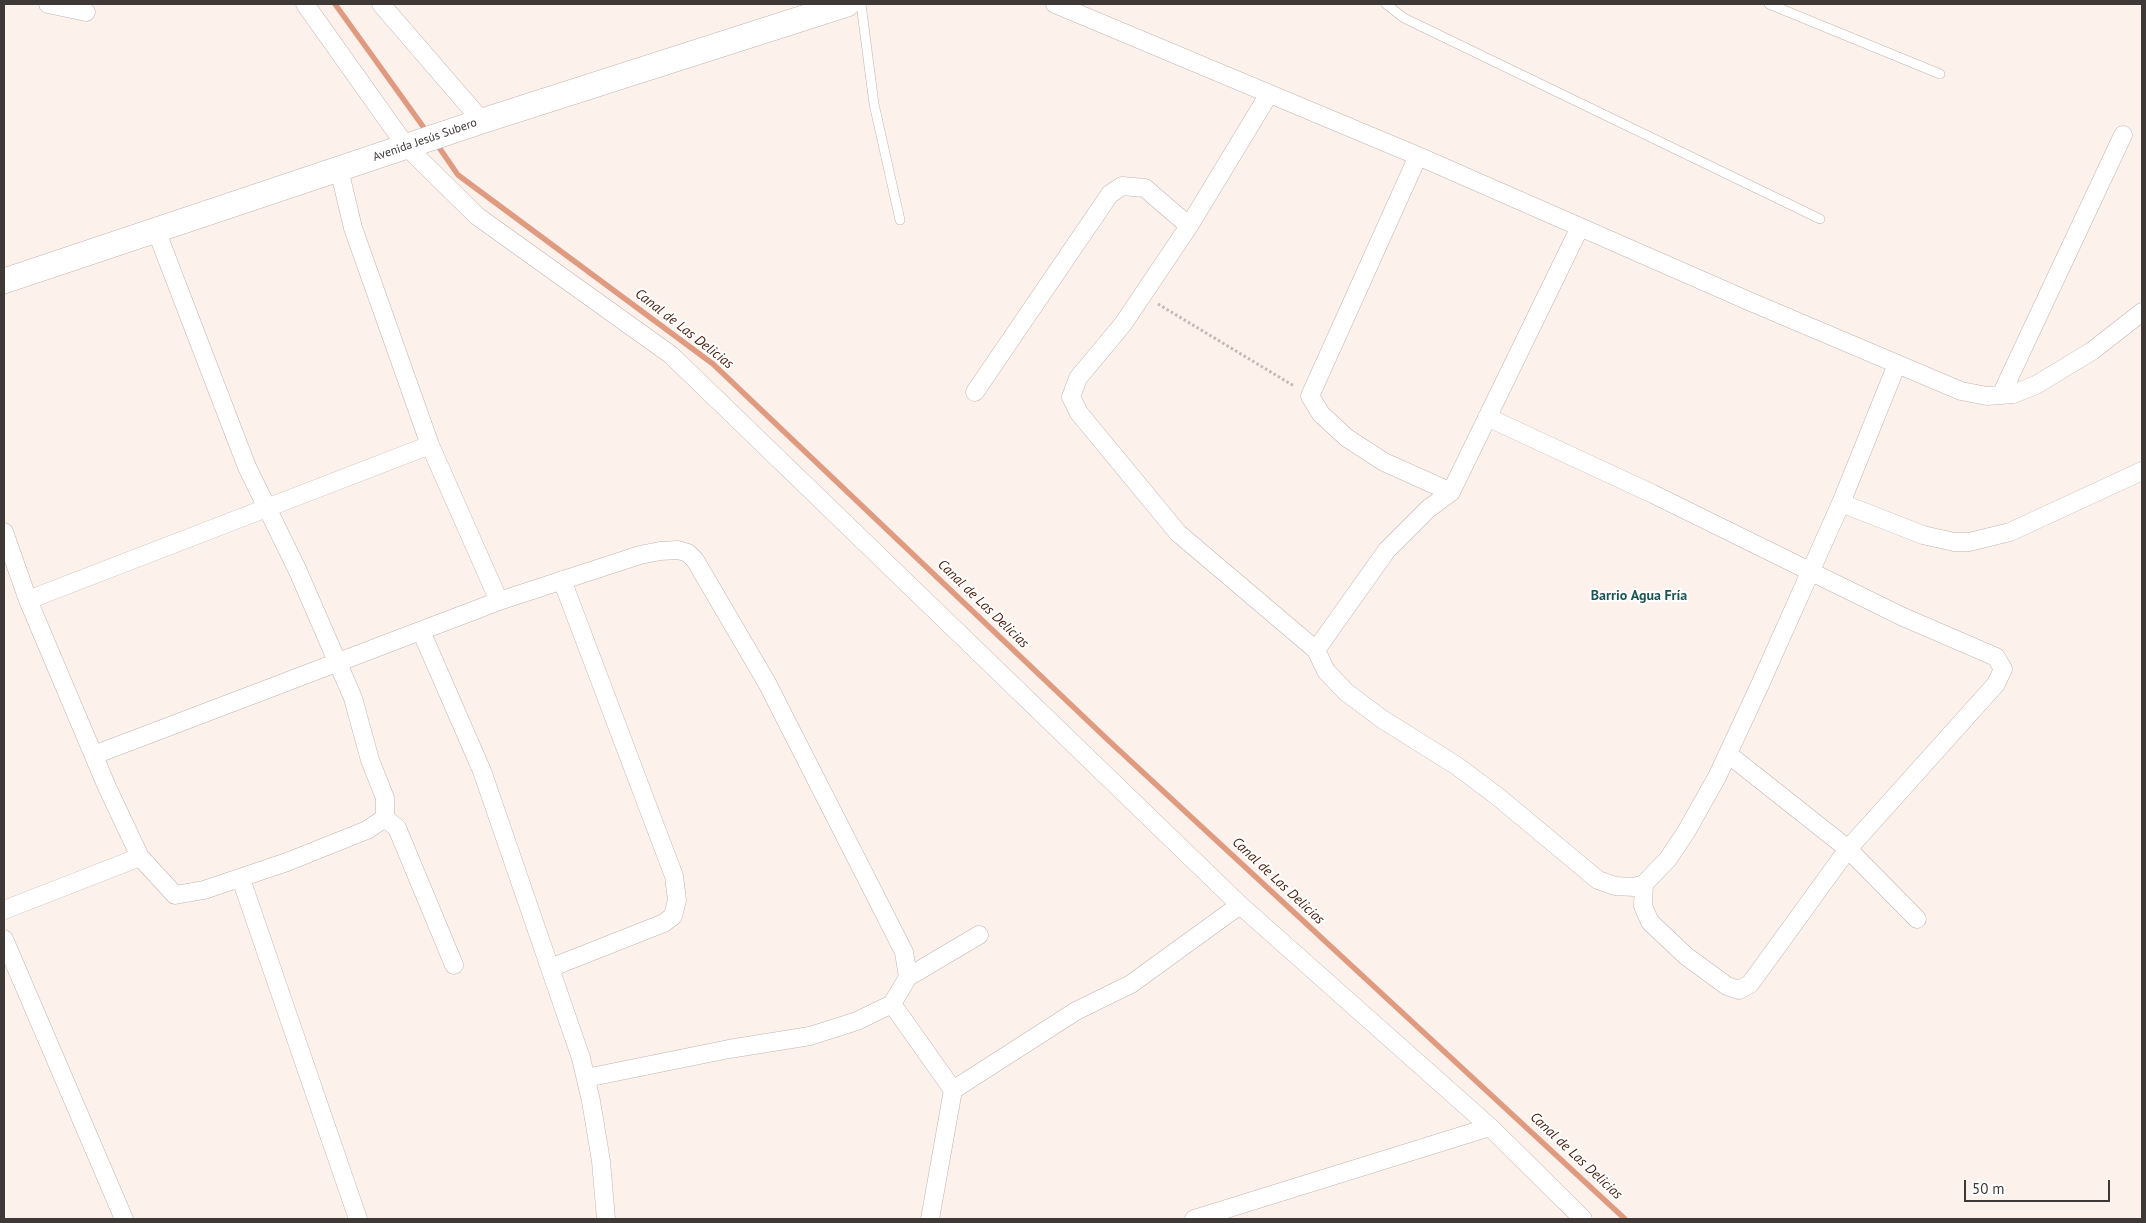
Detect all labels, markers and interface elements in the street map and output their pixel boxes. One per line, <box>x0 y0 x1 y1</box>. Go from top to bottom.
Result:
street label: Avenida Jesús Subero <box>371 115 479 165</box>
water label: Canal de Las Delicias <box>632 285 736 373</box>
water label: Canal de Las Delicias <box>934 556 1032 652</box>
district label: Barrio Agua Fría <box>1591 588 1687 604</box>
water label: Canal de Las Delicias <box>1228 834 1328 928</box>
water label: Canal de Las Delicias <box>1526 1109 1626 1203</box>
scale bar <box>1966 1170 2112 1202</box>
text: 50 m <box>1972 1179 2005 1198</box>

